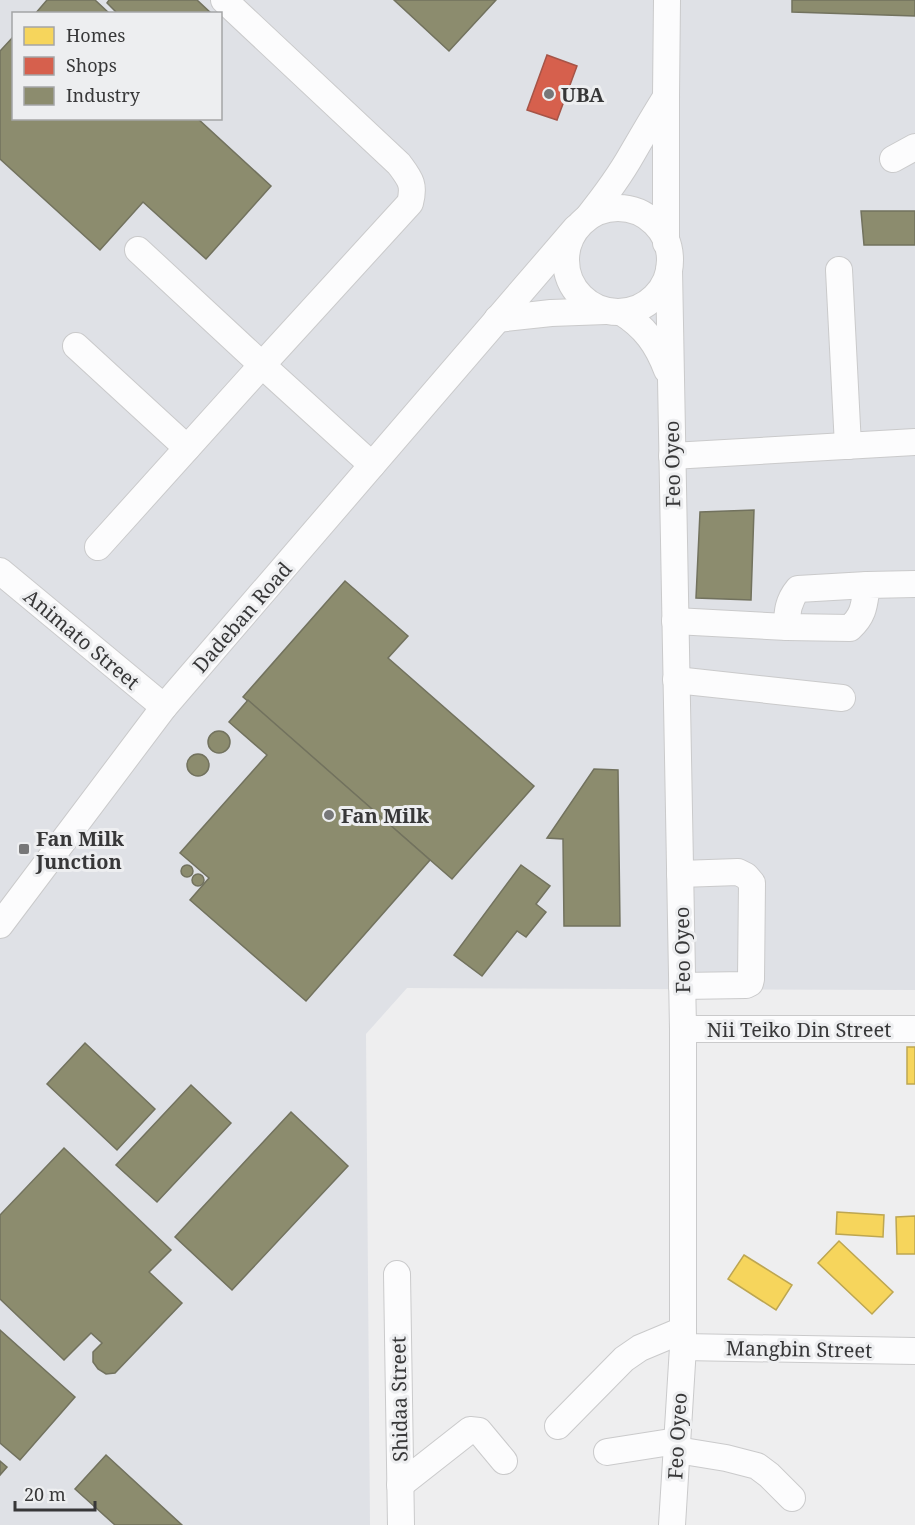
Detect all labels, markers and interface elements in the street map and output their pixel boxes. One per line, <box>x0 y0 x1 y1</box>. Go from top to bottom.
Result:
legend <box>12 12 222 120</box>
text: Homes <box>66 23 125 47</box>
text: Shops <box>66 53 117 77</box>
place label: UBA <box>561 81 605 108</box>
text: Industry <box>66 83 141 107</box>
marker: UBA <box>542 87 556 101</box>
street label: Feo Oyeo <box>658 420 686 508</box>
street label: Dadeban Road <box>186 556 298 678</box>
street label: Animato Street <box>19 583 145 695</box>
place label: Fan Milk <box>341 802 429 829</box>
marker: Fan Milk <box>322 808 336 822</box>
place label: Fan Milk Junction <box>35 825 124 875</box>
marker: Fan Milk Junction <box>17 842 31 856</box>
street label: Feo Oyeo <box>668 906 696 994</box>
street label: Nii Teiko Din Street <box>707 1016 891 1043</box>
street label: Mangbin Street <box>726 1334 872 1364</box>
street label: Shidaa Street <box>384 1336 414 1462</box>
street label: Feo Oyeo <box>661 1392 693 1480</box>
scale bar <box>15 1474 94 1512</box>
text: 20 m <box>24 1482 66 1506</box>

